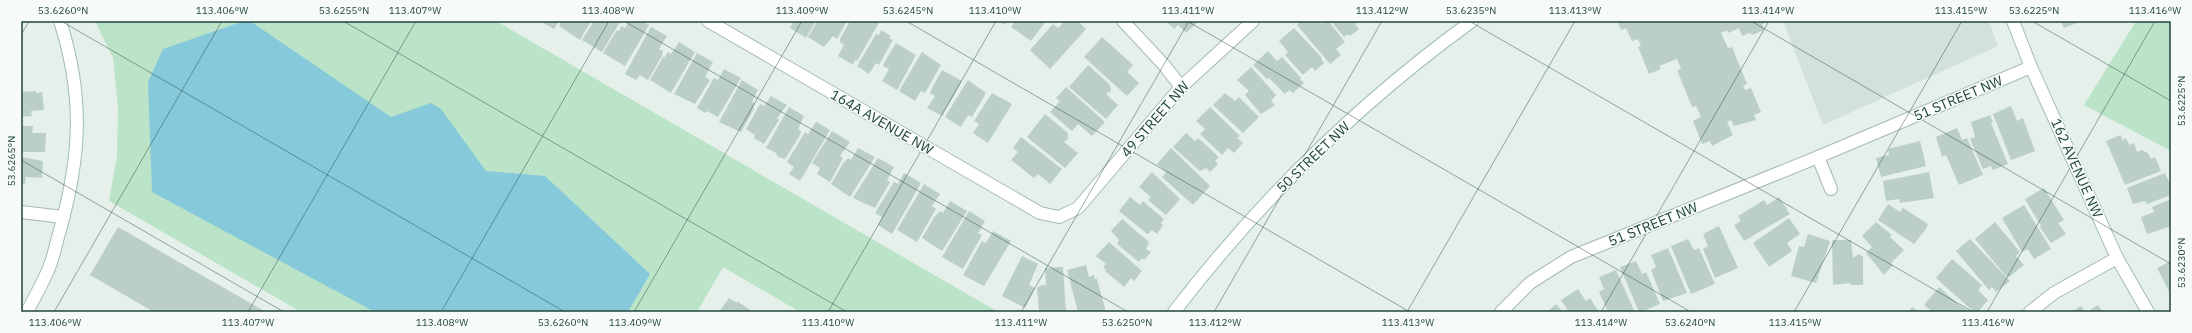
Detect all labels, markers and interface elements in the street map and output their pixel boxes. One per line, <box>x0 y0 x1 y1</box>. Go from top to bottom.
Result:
text: 53.6260°N <box>38 4 88 17</box>
text: 113.406°W <box>196 4 248 17</box>
text: 53.6255°N <box>319 4 369 17</box>
text: 113.407°W <box>389 4 441 17</box>
text: 113.408°W <box>582 4 634 17</box>
text: 113.409°W <box>776 4 828 17</box>
text: 53.6245°N <box>883 4 933 17</box>
text: 113.410°W <box>969 4 1021 17</box>
text: 113.411°W <box>1162 4 1214 17</box>
text: 113.412°W <box>1356 4 1408 17</box>
text: 53.6235°N <box>1446 4 1496 17</box>
text: 113.413°W <box>1549 4 1601 17</box>
text: 113.414°W <box>1742 4 1794 17</box>
text: 113.415°W <box>1935 4 1987 17</box>
text: 53.6225°N <box>2009 4 2059 17</box>
text: 113.416°W <box>2129 4 2181 17</box>
street label: 51 STREET NW <box>1911 71 2006 125</box>
text: 53.6225°N <box>2175 76 2188 126</box>
street label: 49 STREET NW <box>1117 77 1193 161</box>
street label: 164A AVENUE NW <box>827 85 937 159</box>
street label: 162 AVENUE NW <box>2047 116 2107 221</box>
street label: 50 STREET NW <box>1273 117 1354 196</box>
text: 53.6265°N <box>5 136 18 186</box>
street label: 51 STREET NW <box>1606 198 1701 250</box>
text: 53.6230°N <box>2175 238 2188 288</box>
text: 113.406°W <box>29 316 81 329</box>
text: 113.407°W <box>222 316 274 329</box>
text: 113.408°W <box>416 316 468 329</box>
text: 53.6260°N <box>538 316 588 329</box>
text: 113.409°W <box>609 316 661 329</box>
text: 113.410°W <box>802 316 854 329</box>
text: 113.411°W <box>995 316 1047 329</box>
text: 53.6250°N <box>1102 316 1152 329</box>
text: 113.412°W <box>1189 316 1241 329</box>
text: 113.413°W <box>1382 316 1434 329</box>
text: 113.414°W <box>1575 316 1627 329</box>
text: 53.6240°N <box>1665 316 1715 329</box>
text: 113.415°W <box>1769 316 1821 329</box>
text: 113.416°W <box>1962 316 2014 329</box>

